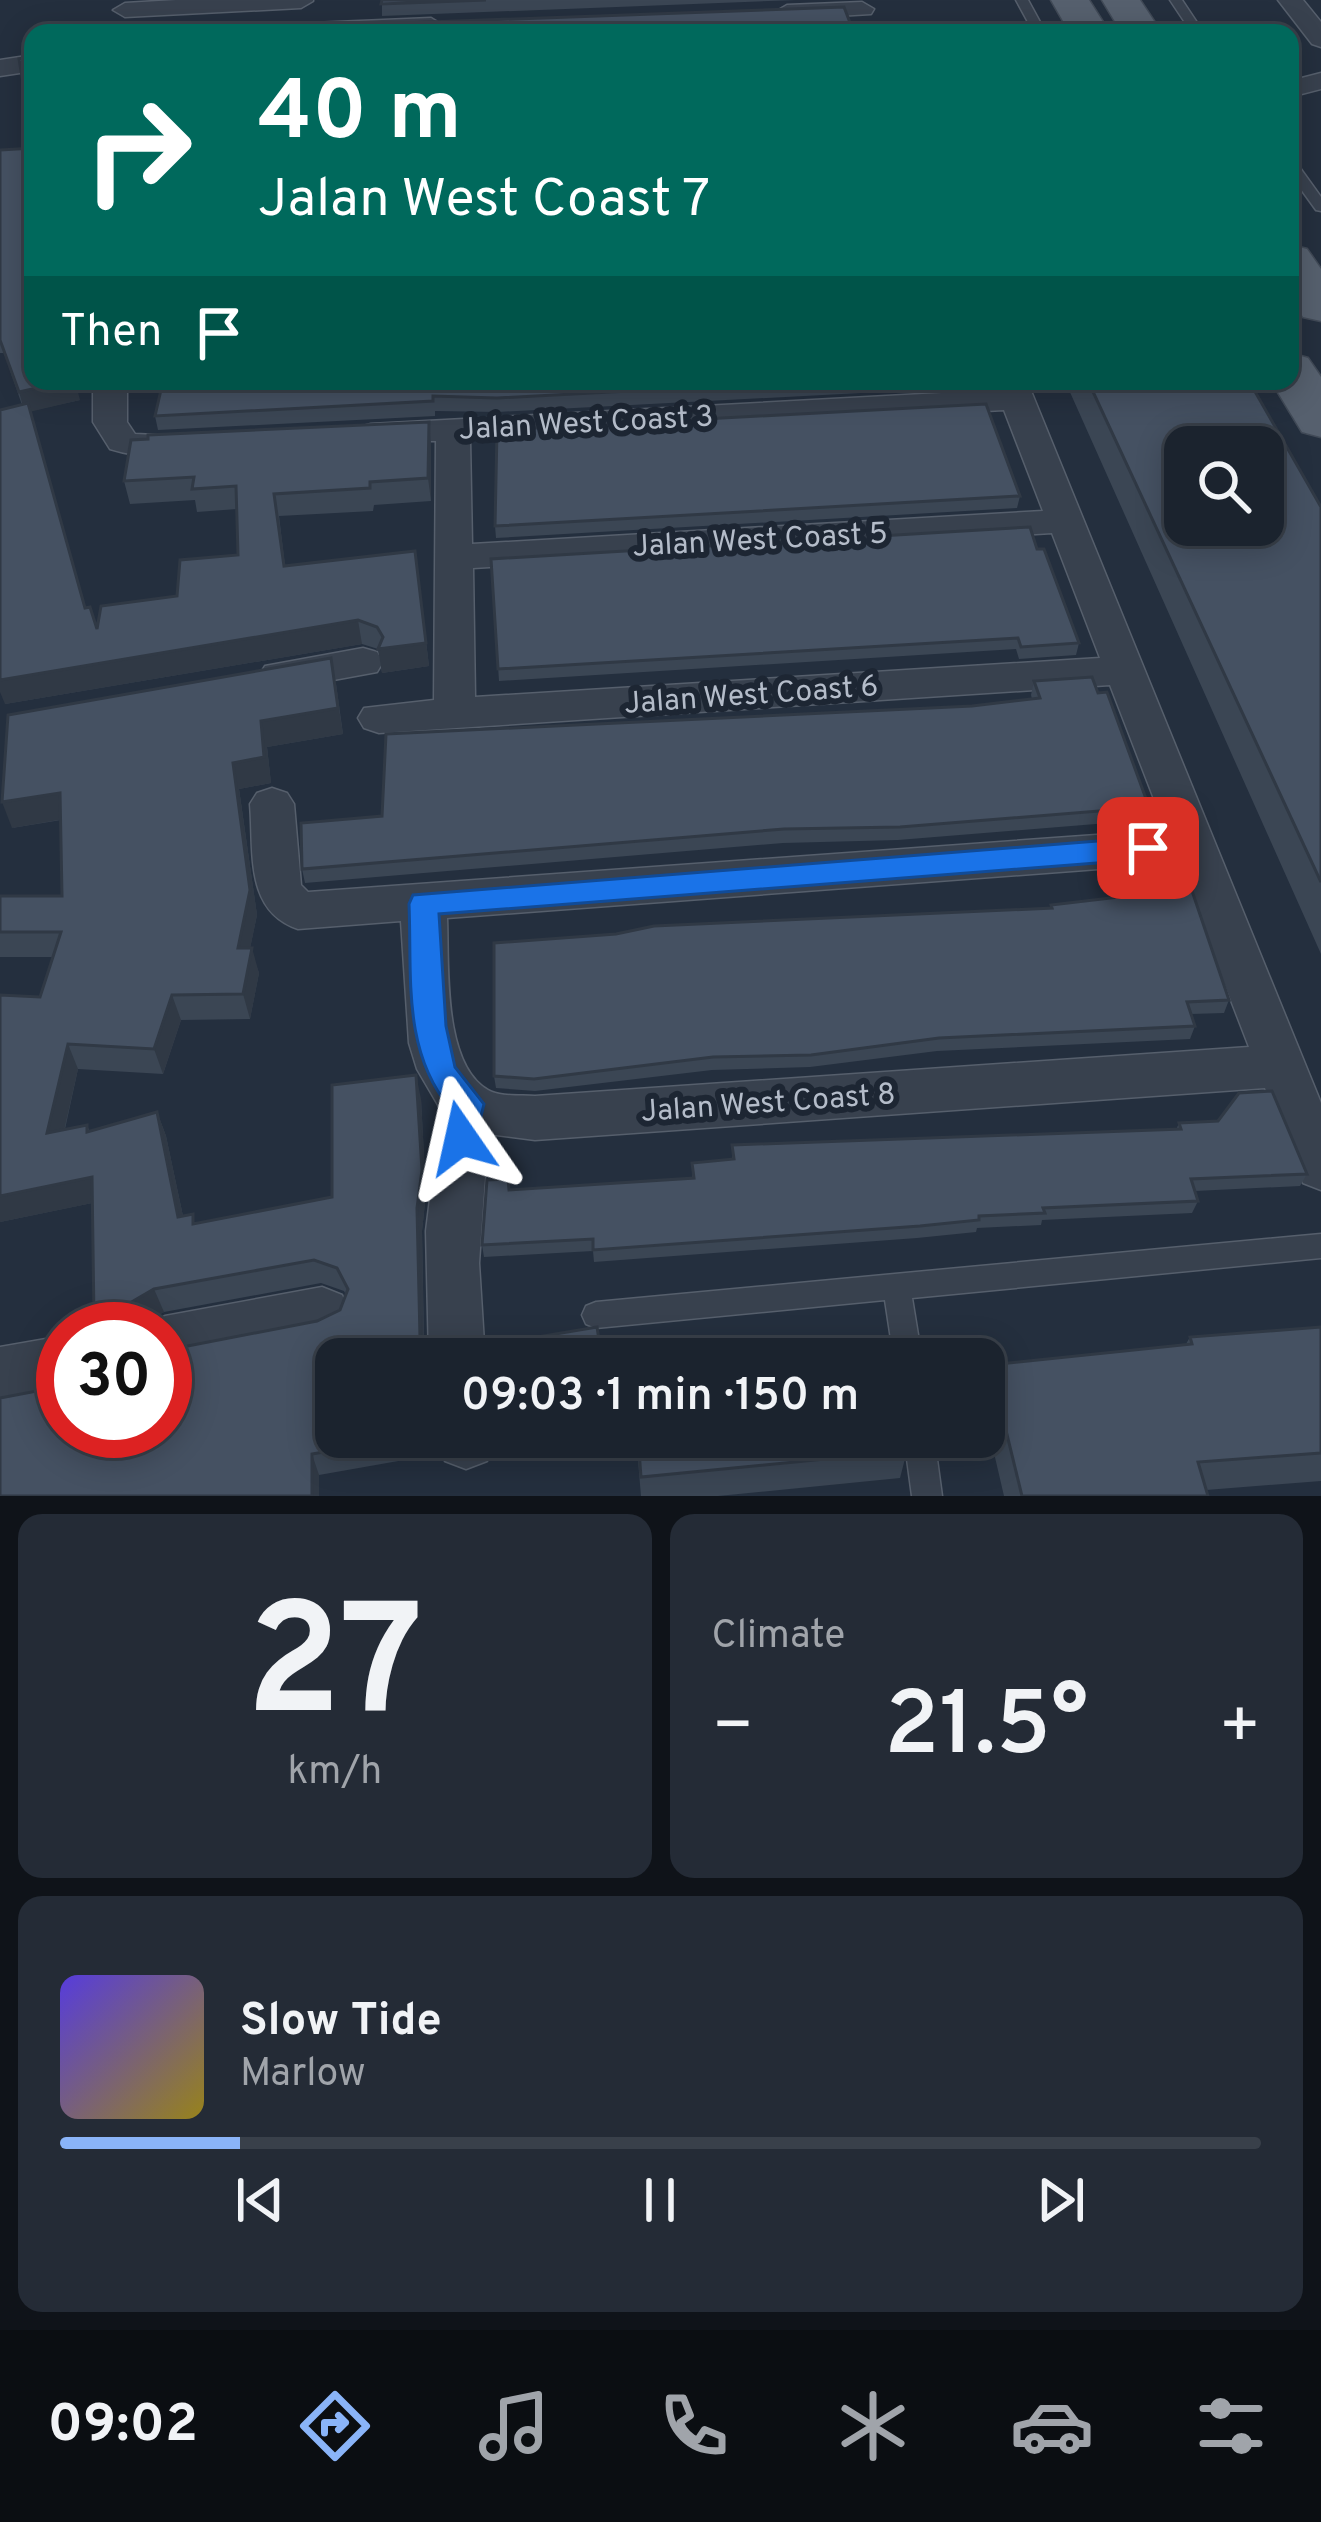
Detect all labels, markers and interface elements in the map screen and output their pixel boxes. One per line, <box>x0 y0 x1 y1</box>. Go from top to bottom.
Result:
text: 40 m <box>258 63 462 169</box>
icon: right <box>60 72 216 228</box>
text: Jalan West Coast 7 <box>258 167 710 236</box>
icon: arrive <box>186 300 252 366</box>
text: Then <box>60 305 162 362</box>
street label: Jalan West Coast 3 <box>458 399 714 450</box>
map controls <box>1164 426 1284 546</box>
button: search <box>1164 426 1284 546</box>
street label: Jalan West Coast 5 <box>632 516 889 567</box>
street label: Jalan West Coast 6 <box>623 669 880 724</box>
pin <box>1097 797 1199 899</box>
icon: arrive <box>1115 815 1181 881</box>
position arrow <box>398 1075 524 1201</box>
street label: Jalan West Coast 8 <box>640 1077 897 1132</box>
speed limit sign: 30 <box>36 1302 192 1458</box>
text: 09:03 · 1 min · 150 m <box>461 1369 859 1426</box>
text: 27 <box>246 1572 424 1770</box>
text: Climate <box>712 1613 845 1662</box>
text: 21.5° <box>884 1673 1088 1786</box>
text: − <box>712 1688 754 1771</box>
text: + <box>1218 1688 1261 1771</box>
text: km/h <box>287 1749 382 1798</box>
text: Slow Tide <box>240 1994 442 2051</box>
text: Marlow <box>240 2051 366 2100</box>
icon: previous <box>227 2167 293 2233</box>
icon: pause <box>627 2167 693 2233</box>
icon: next <box>1028 2167 1094 2233</box>
icon: directions <box>293 2384 377 2468</box>
icon: music <box>472 2384 556 2468</box>
icon: phone <box>652 2384 736 2468</box>
icon: climate <box>831 2384 915 2468</box>
icon: car <box>1010 2384 1094 2468</box>
icon: filters <box>1189 2384 1273 2468</box>
text: 09:02 <box>48 2392 198 2461</box>

